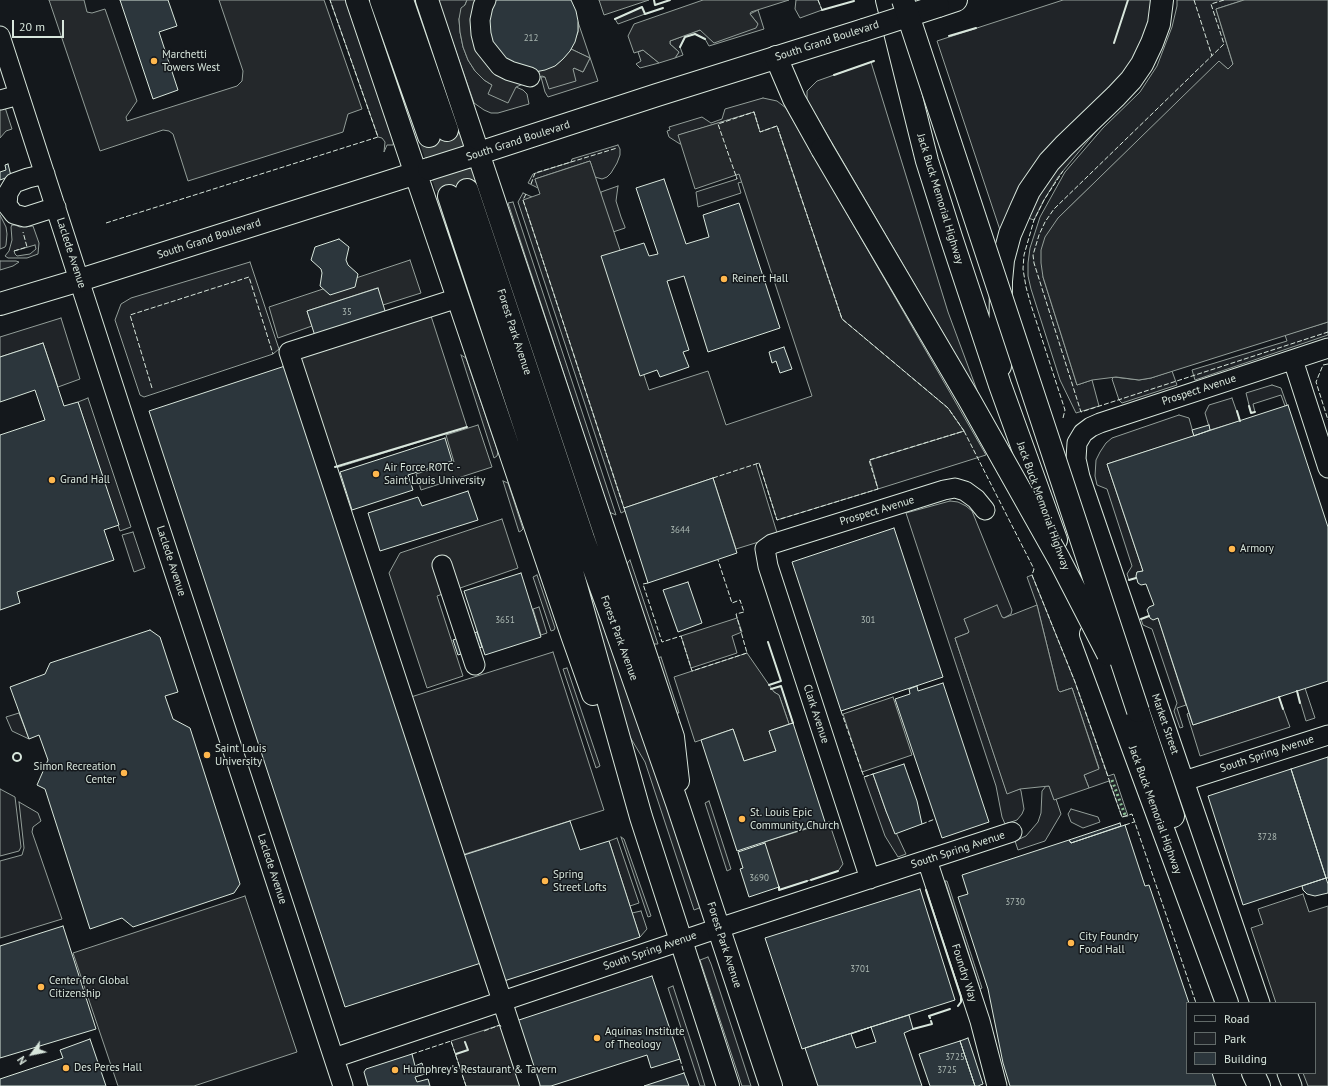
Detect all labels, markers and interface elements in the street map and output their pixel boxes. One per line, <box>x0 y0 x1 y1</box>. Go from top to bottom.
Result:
scale bar <box>14 12 66 38</box>
street label: South Grand Boulevard <box>773 18 881 64</box>
text: 20 m <box>19 19 45 34</box>
house number: 212 <box>524 33 538 43</box>
place label: Marchetti Towers West <box>162 48 220 74</box>
marker: Marchetti Towers West <box>149 56 159 66</box>
street label: South Grand Boulevard <box>464 118 572 164</box>
street label: Jack Buck Memorial Highway <box>914 132 966 266</box>
street label: Laclede Avenue <box>53 216 89 290</box>
street label: South Grand Boulevard <box>155 216 263 262</box>
place label: Reinert Hall <box>732 272 788 286</box>
marker: Reinert Hall <box>719 274 729 284</box>
street label: Forest Park Avenue <box>494 287 534 377</box>
house number: 35 <box>342 307 352 317</box>
street label: Prospect Avenue <box>1160 372 1238 408</box>
street label: Jack Buck Memorial Highway <box>1014 440 1072 572</box>
place label: Air Force ROTC - Saint Louis University <box>384 461 485 487</box>
marker: Air Force ROTC - Saint Louis University <box>371 469 381 479</box>
place label: Grand Hall <box>60 473 110 487</box>
marker: Grand Hall <box>47 475 57 485</box>
street label: Prospect Avenue <box>838 493 916 529</box>
street label: Laclede Avenue <box>153 524 189 598</box>
house number: 3644 <box>670 525 690 535</box>
place label: Armory <box>1240 542 1274 556</box>
marker: Armory <box>1227 544 1237 554</box>
street label: Forest Park Avenue <box>597 594 641 682</box>
house number: 3651 <box>495 615 515 625</box>
house number: 301 <box>861 615 875 625</box>
street label: Clark Avenue <box>800 683 832 745</box>
street label: Market Street <box>1148 692 1182 756</box>
street label: South Spring Avenue <box>1218 733 1316 775</box>
place label: Saint Louis University <box>215 742 266 768</box>
street label: Jack Buck Memorial Highway <box>1126 744 1184 876</box>
marker: Saint Louis University <box>202 750 212 760</box>
place label: Simon Recreation Center <box>34 760 116 786</box>
marker: Simon Recreation Center <box>119 768 129 778</box>
place label: St. Louis Epic Community Church <box>750 806 839 832</box>
marker: St. Louis Epic Community Church <box>737 814 747 824</box>
street label: South Spring Avenue <box>909 829 1007 871</box>
street label: Laclede Avenue <box>254 832 290 906</box>
house number: 3728 <box>1257 832 1277 842</box>
place label: Spring Street Lofts <box>553 868 607 894</box>
house number: 3690 <box>749 873 769 883</box>
marker: Spring Street Lofts <box>540 876 550 886</box>
house number: 3730 <box>1005 897 1025 907</box>
street label: Forest Park Avenue <box>704 900 744 990</box>
street label: South Spring Avenue <box>602 929 698 973</box>
place label: City Foundry Food Hall <box>1079 930 1138 956</box>
marker: City Foundry Food Hall <box>1066 938 1076 948</box>
street label: Foundry Way <box>948 942 980 1004</box>
house number: 3701 <box>850 964 870 974</box>
place label: Center for Global Citizenship <box>49 974 129 1000</box>
marker: Center for Global Citizenship <box>36 982 46 992</box>
legend <box>1186 1002 1316 1074</box>
text: Road <box>1224 1011 1249 1026</box>
place label: Aquinas Institute of Theology <box>605 1025 684 1051</box>
text: Park <box>1224 1031 1246 1046</box>
marker: Aquinas Institute of Theology <box>592 1033 602 1043</box>
north arrow <box>12 1034 52 1074</box>
text: Building <box>1224 1051 1267 1066</box>
house number: 3725 <box>945 1052 965 1062</box>
text: N <box>14 1054 30 1067</box>
place label: Des Peres Hall <box>74 1061 142 1075</box>
marker: Des Peres Hall <box>61 1063 71 1073</box>
place label: Humphrey's Restaurant & Tavern <box>403 1063 557 1077</box>
marker: Humphrey's Restaurant & Tavern <box>390 1065 400 1075</box>
house number: 3725 <box>937 1065 957 1075</box>

